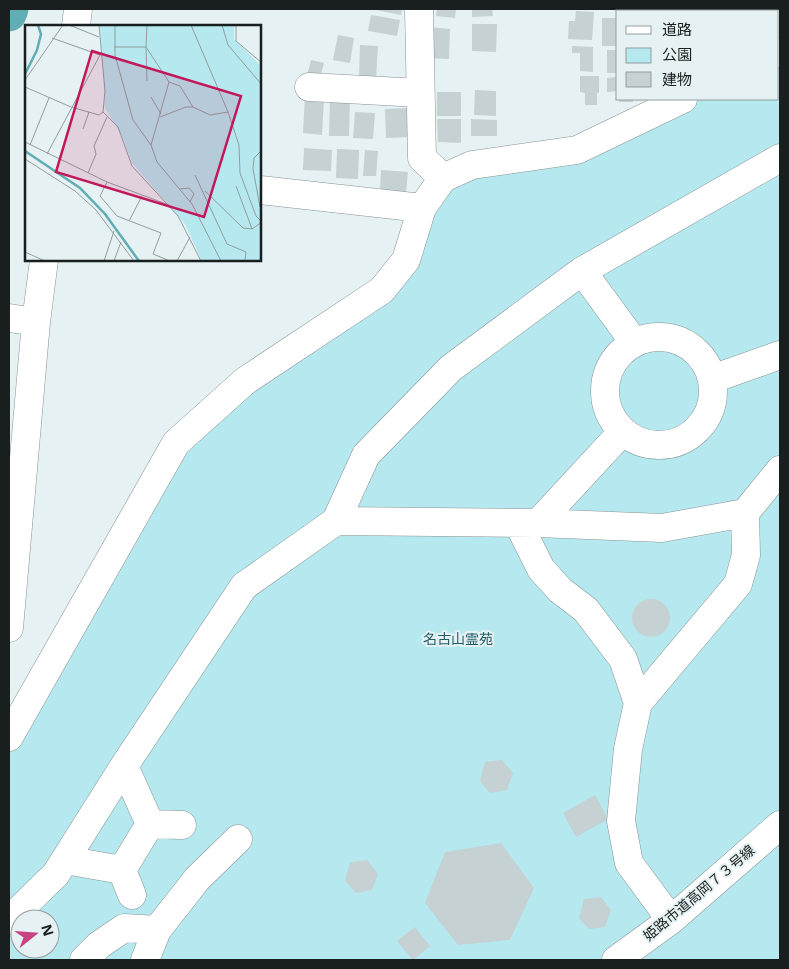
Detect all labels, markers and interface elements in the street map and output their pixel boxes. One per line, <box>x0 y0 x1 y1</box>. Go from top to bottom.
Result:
legend <box>616 10 779 100</box>
text: 道路 <box>662 19 692 39</box>
inset map <box>25 25 261 261</box>
text: 公園 <box>662 44 692 64</box>
text: 建物 <box>662 69 692 89</box>
park label: 名古山霊苑 <box>423 629 493 648</box>
street label: 姫路市道高岡７３号線 <box>639 840 758 945</box>
north arrow <box>10 909 60 959</box>
text: N <box>37 922 59 938</box>

